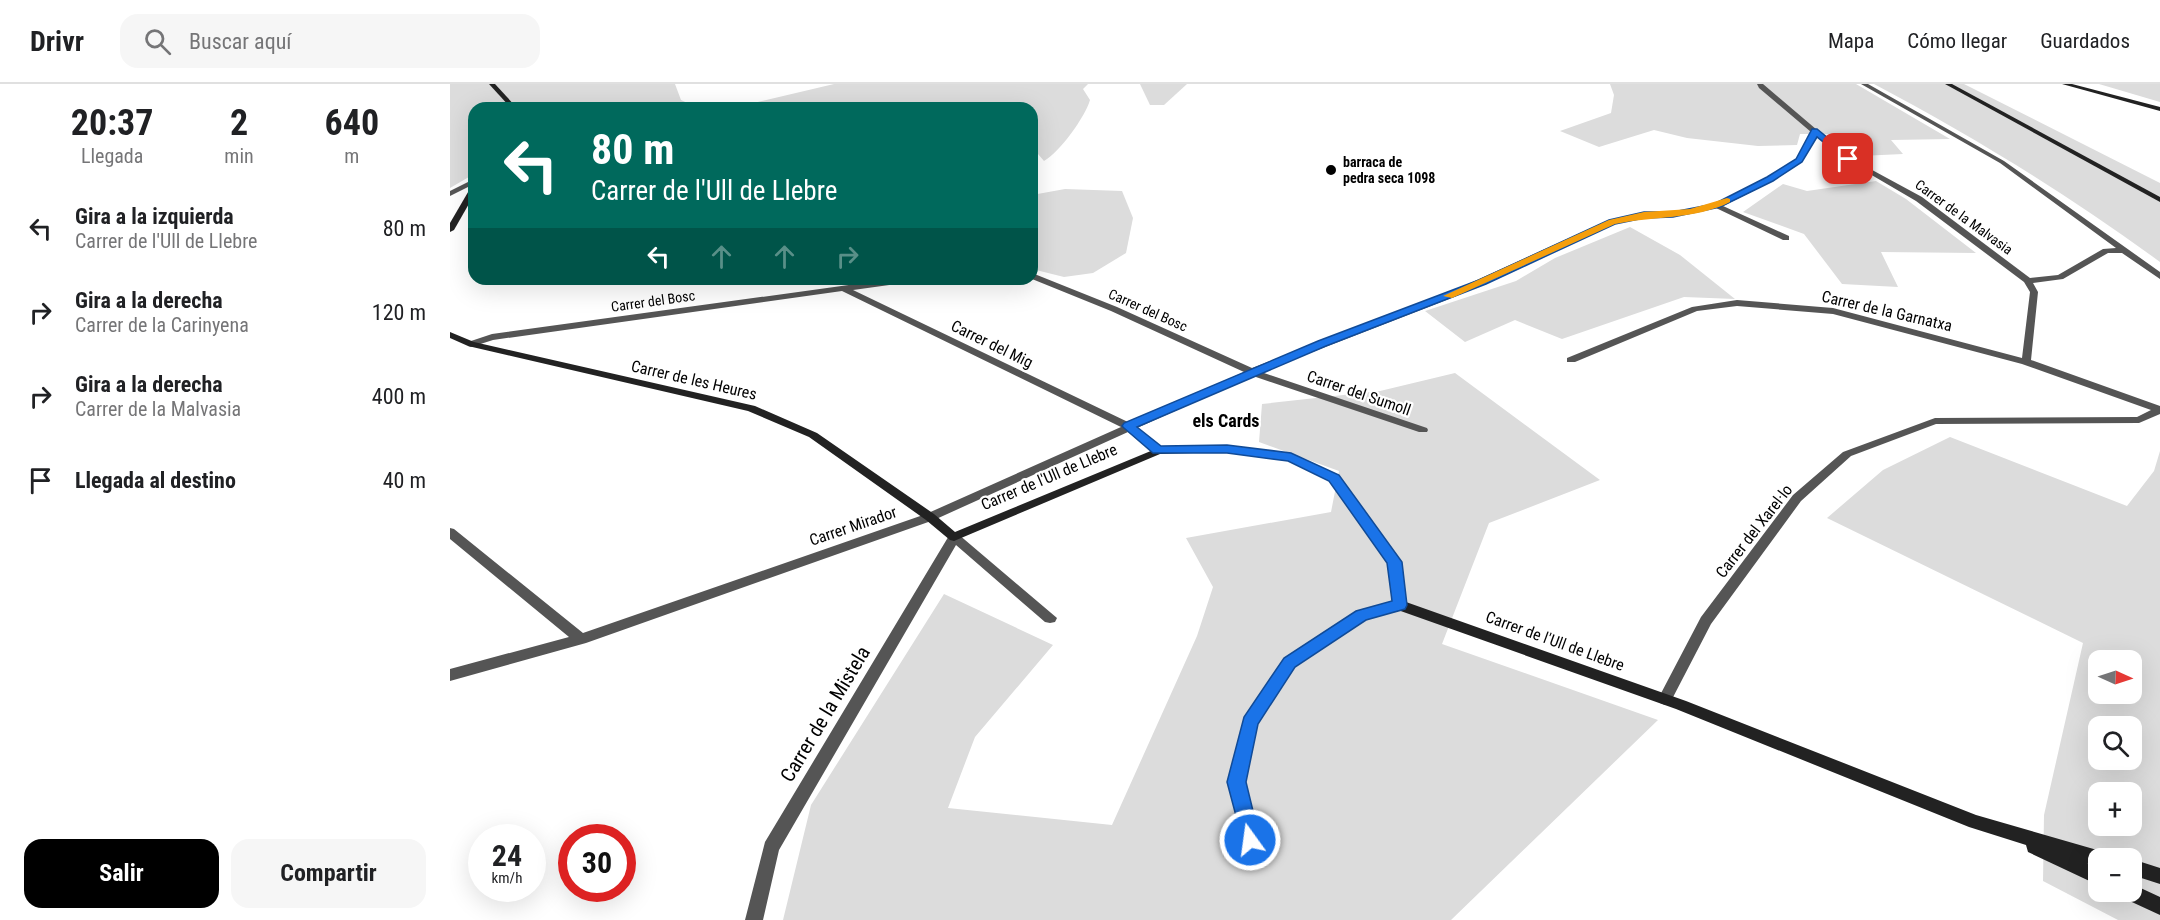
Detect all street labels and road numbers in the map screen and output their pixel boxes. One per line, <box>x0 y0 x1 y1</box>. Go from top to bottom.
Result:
street label: Carrer de la Malvasia <box>1912 176 2016 258</box>
street label: Carrer del Bosc <box>1106 285 1190 335</box>
street label: Carrer del Bosc <box>610 287 696 315</box>
street label: Carrer de la Garnatxa <box>1820 287 1954 335</box>
street label: Carrer del Mig <box>948 316 1036 372</box>
street label: Carrer de les Heures <box>629 356 759 404</box>
street label: Carrer del Sumoll <box>1305 366 1413 420</box>
street label: Carrer de l'Ull de Llebre <box>978 440 1120 514</box>
street label: Carrer del Xarel·lo <box>1712 481 1796 581</box>
street label: Carrer Mirador <box>807 502 899 550</box>
street label: Carrer de l'Ull de Llebre <box>1483 607 1627 675</box>
street label: Carrer de la Mistela <box>775 642 875 786</box>

